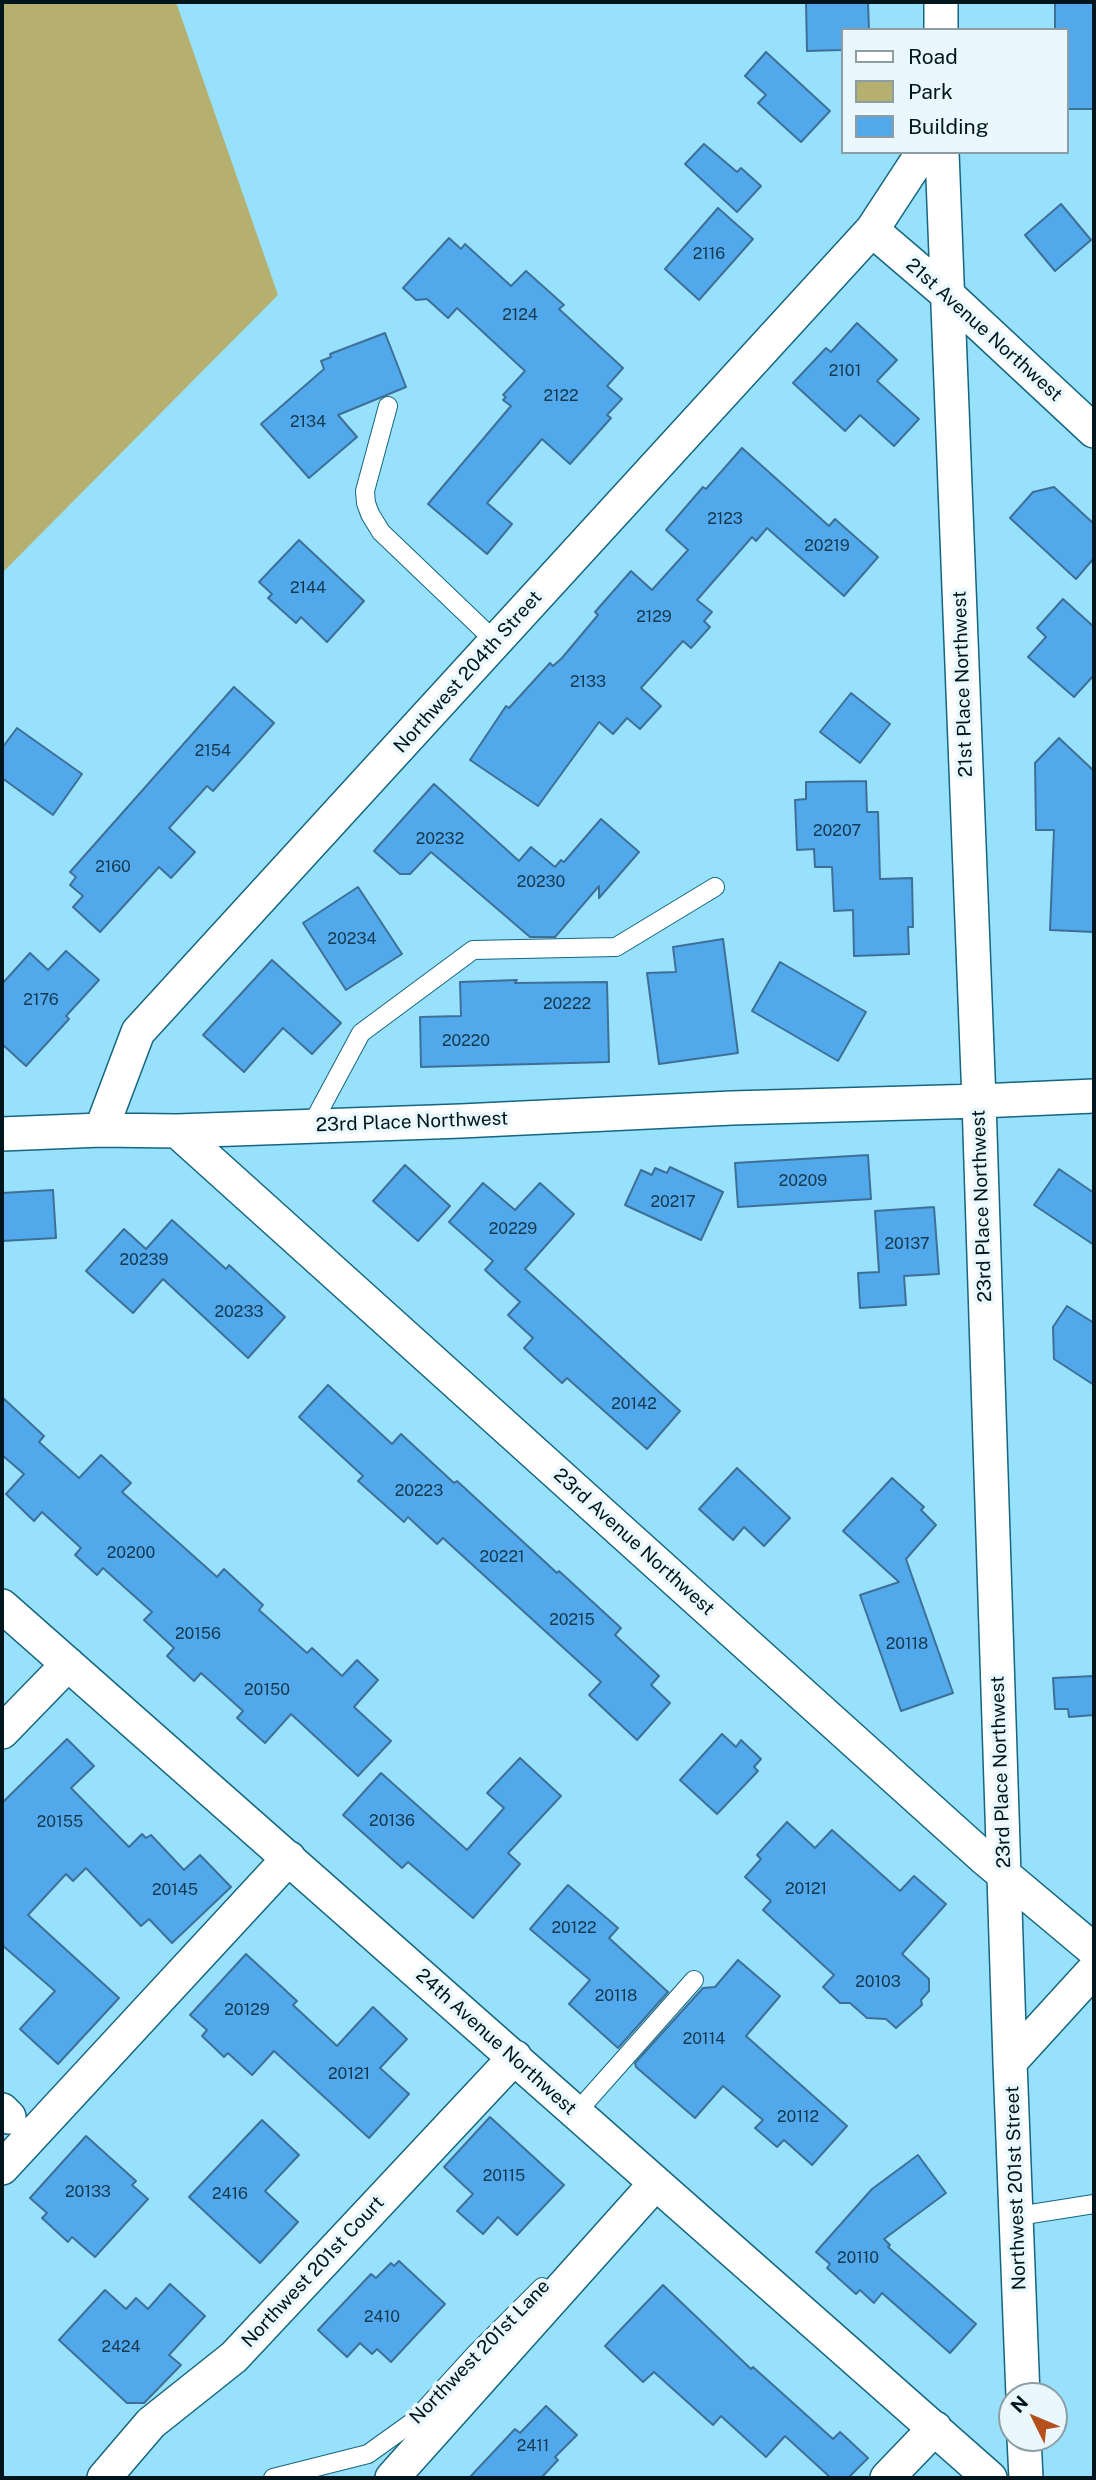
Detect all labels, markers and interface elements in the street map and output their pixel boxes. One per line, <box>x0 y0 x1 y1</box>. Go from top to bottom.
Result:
legend <box>841 28 1068 154</box>
text: Road <box>908 44 958 69</box>
text: Park <box>908 79 953 104</box>
text: Building <box>908 114 989 139</box>
house number: 2116 <box>693 244 725 264</box>
street label: 21st Avenue Northwest <box>901 254 1067 406</box>
house number: 2124 <box>502 305 538 325</box>
house number: 2101 <box>829 361 861 381</box>
house number: 2122 <box>543 386 579 406</box>
house number: 2134 <box>290 412 326 432</box>
house number: 2123 <box>707 509 743 529</box>
house number: 20219 <box>804 536 850 556</box>
house number: 2144 <box>290 578 326 598</box>
street label: Northwest 204th Street <box>389 586 547 758</box>
street label: 21st Place Northwest <box>948 590 978 778</box>
house number: 2129 <box>636 607 672 627</box>
house number: 2133 <box>570 672 606 692</box>
house number: 2154 <box>195 741 231 761</box>
house number: 20207 <box>813 821 861 841</box>
house number: 20232 <box>416 829 464 849</box>
house number: 2160 <box>95 857 131 877</box>
house number: 20230 <box>517 872 565 892</box>
house number: 20234 <box>328 929 376 949</box>
house number: 2176 <box>23 990 59 1010</box>
house number: 20222 <box>543 994 591 1014</box>
house number: 20220 <box>442 1031 490 1051</box>
street label: 23rd Place Northwest <box>315 1107 509 1137</box>
street label: 23rd Place Northwest <box>967 1109 997 1303</box>
house number: 20209 <box>779 1171 827 1191</box>
house number: 20217 <box>651 1192 695 1212</box>
house number: 20229 <box>489 1219 537 1239</box>
house number: 20137 <box>884 1234 930 1254</box>
house number: 20239 <box>120 1250 168 1270</box>
house number: 20233 <box>215 1302 263 1322</box>
house number: 20142 <box>611 1394 657 1414</box>
street label: 23rd Avenue Northwest <box>549 1464 719 1620</box>
house number: 20223 <box>395 1481 443 1501</box>
house number: 20200 <box>107 1543 155 1563</box>
house number: 20221 <box>480 1547 524 1567</box>
house number: 20215 <box>549 1610 595 1630</box>
house number: 20156 <box>175 1624 221 1644</box>
house number: 20118 <box>886 1634 928 1654</box>
street label: 23rd Place Northwest <box>986 1675 1016 1869</box>
house number: 20150 <box>244 1680 290 1700</box>
house number: 20136 <box>369 1811 415 1831</box>
house number: 20155 <box>37 1812 83 1832</box>
house number: 20121 <box>785 1879 827 1899</box>
house number: 20145 <box>152 1880 198 1900</box>
house number: 20122 <box>552 1918 596 1938</box>
street label: 24th Avenue Northwest <box>411 1964 581 2120</box>
house number: 20103 <box>855 1972 901 1992</box>
house number: 20118 <box>595 1986 637 2006</box>
house number: 20129 <box>224 2000 270 2020</box>
house number: 20114 <box>683 2029 725 2049</box>
house number: 20121 <box>328 2064 370 2084</box>
street label: Northwest 201st Street <box>1001 2085 1031 2291</box>
house number: 20112 <box>777 2107 819 2127</box>
house number: 20115 <box>483 2166 525 2186</box>
house number: 20133 <box>65 2182 111 2202</box>
house number: 2416 <box>212 2184 248 2204</box>
street label: Northwest 201st Court <box>237 2192 389 2352</box>
house number: 20110 <box>837 2248 879 2268</box>
street label: Northwest 201st Lane <box>405 2275 555 2429</box>
house number: 2410 <box>364 2307 400 2327</box>
house number: 2424 <box>101 2337 141 2357</box>
north arrow <box>998 2382 1068 2452</box>
text: N <box>1006 2391 1032 2417</box>
house number: 2411 <box>517 2436 549 2456</box>

